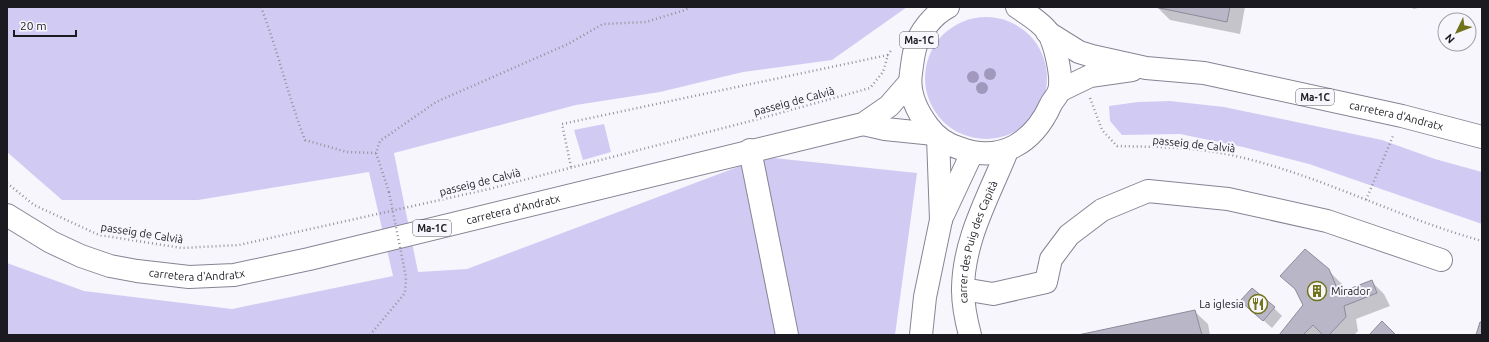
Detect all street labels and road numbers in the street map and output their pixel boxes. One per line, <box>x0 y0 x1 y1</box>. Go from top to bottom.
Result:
road number: Ma-1C <box>900 32 938 48</box>
street label: passeig de Calvià <box>752 84 836 118</box>
road number: Ma-1C <box>1296 89 1334 105</box>
street label: carretera d'Andratx <box>1348 99 1445 133</box>
street label: passeig de Calvià <box>1152 134 1236 154</box>
street label: passeig de Calvià <box>438 166 522 198</box>
street label: carrer des Puig des Capità <box>957 179 1000 304</box>
street label: carretera d'Andratx <box>465 192 562 226</box>
road number: Ma-1C <box>413 220 451 236</box>
street label: passeig de Calvià <box>100 221 184 245</box>
street label: carretera d'Andratx <box>148 266 246 283</box>

